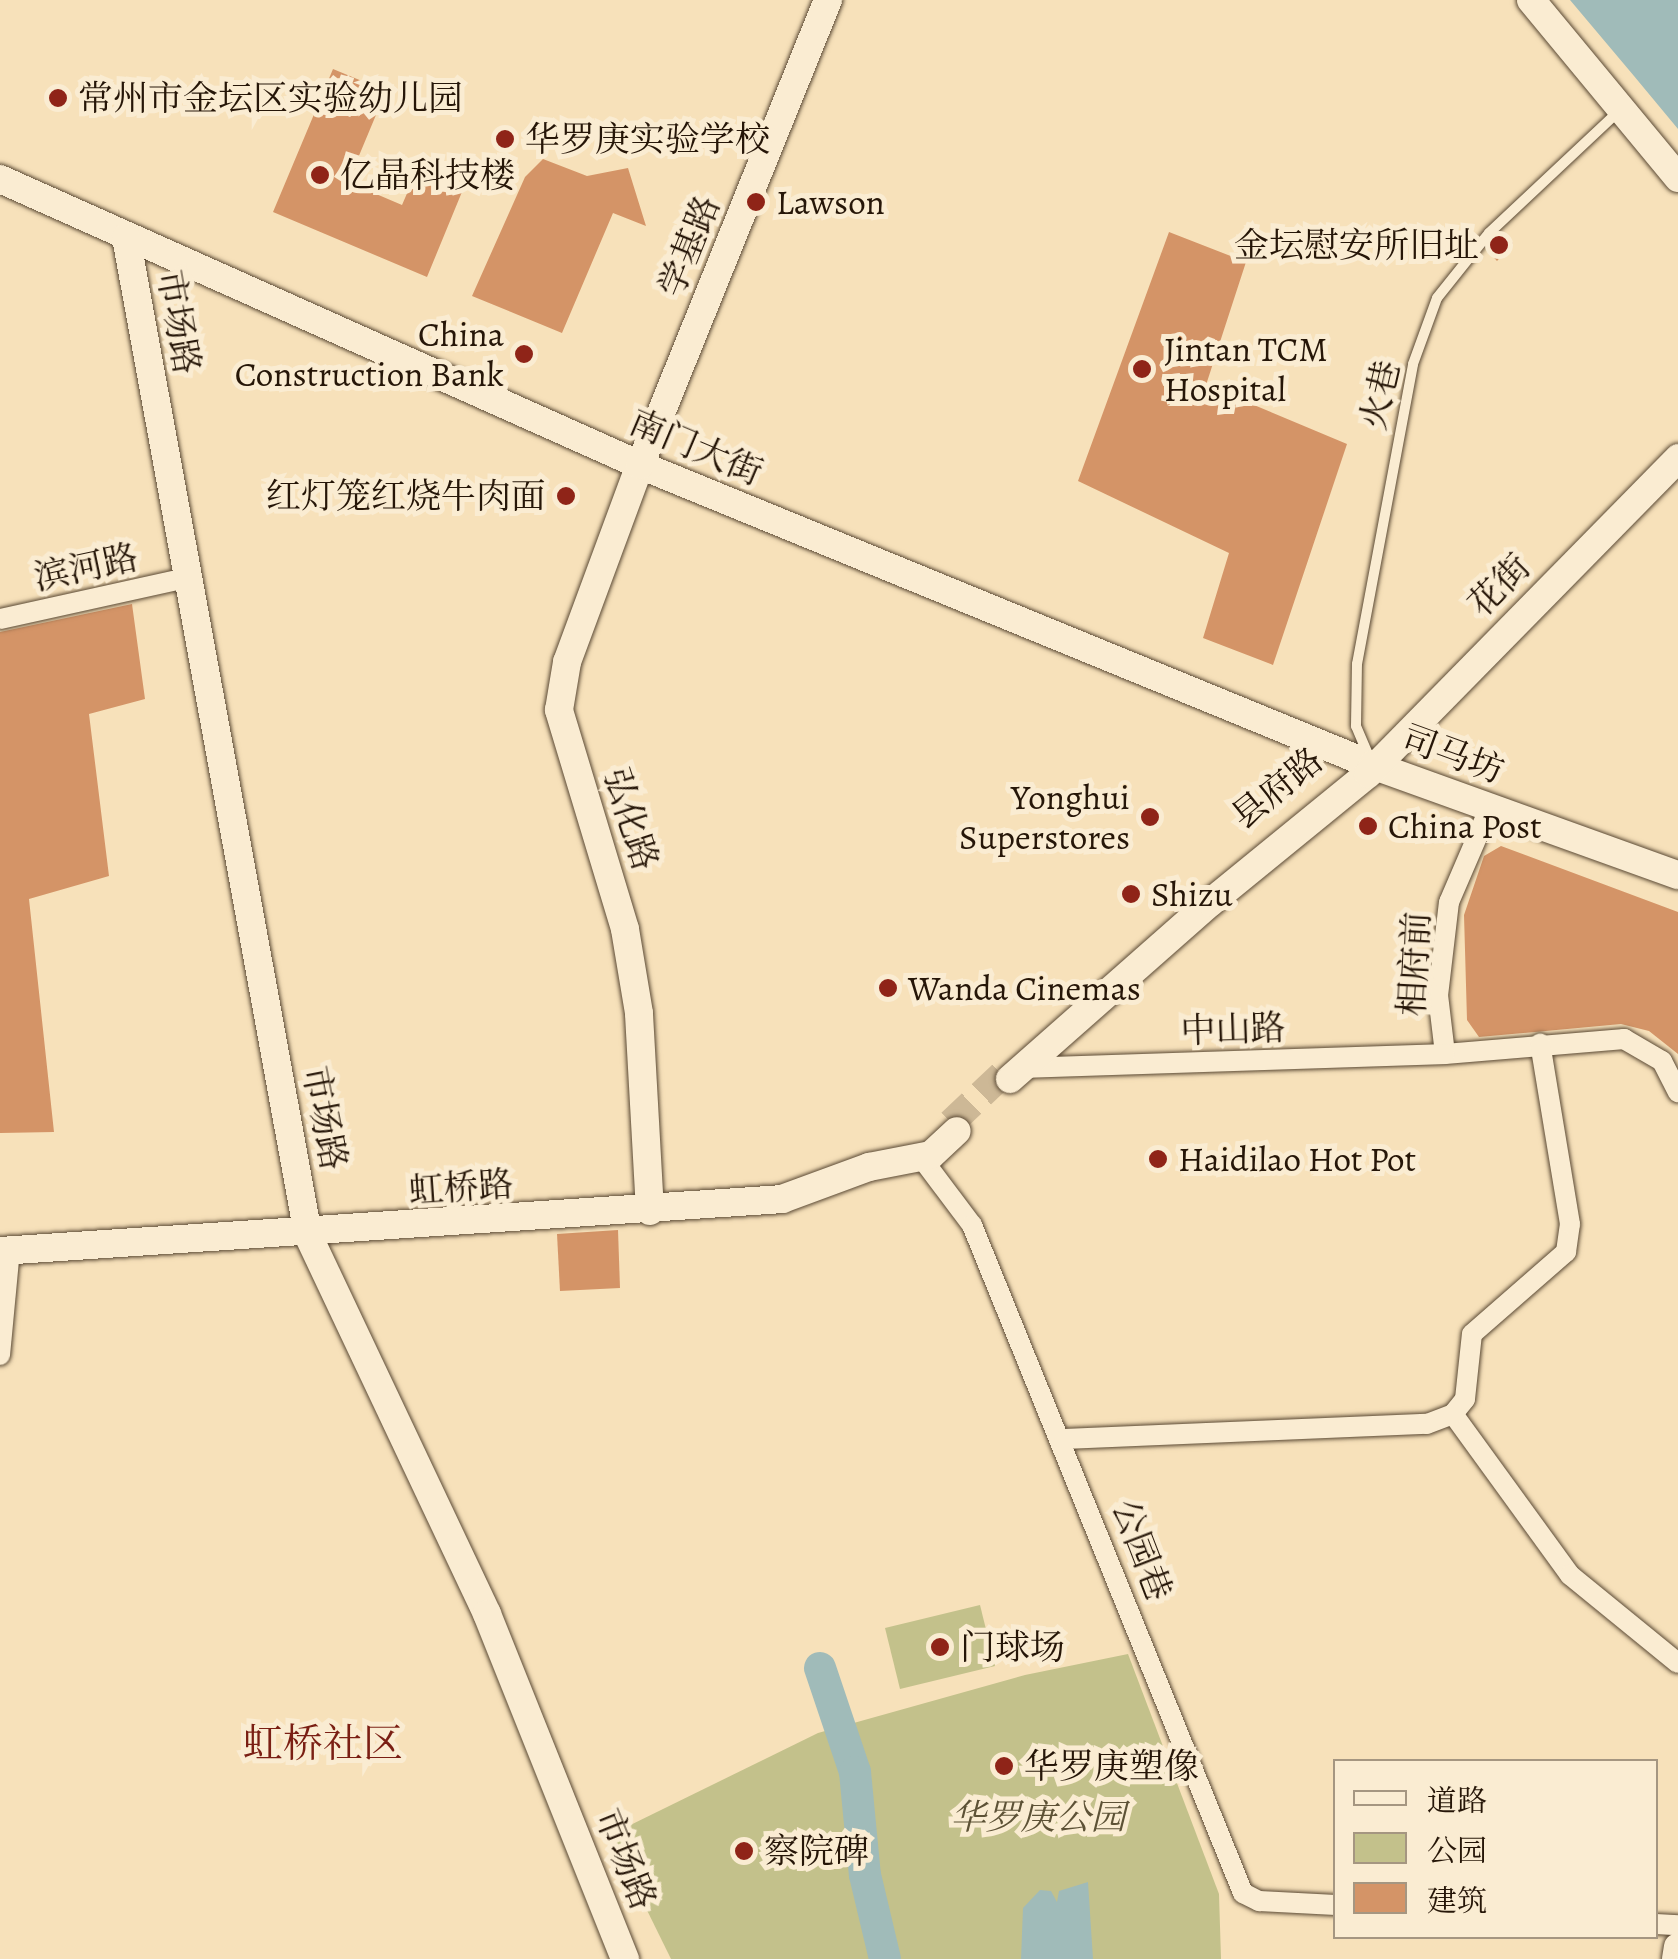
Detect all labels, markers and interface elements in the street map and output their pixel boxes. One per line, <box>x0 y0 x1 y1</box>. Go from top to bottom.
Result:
place label: 常州市金坛区实验幼儿园 <box>78 77 463 119</box>
marker: 常州市金坛区实验幼儿园 <box>47 87 69 109</box>
place label: 华罗庚实验学校 <box>525 118 770 160</box>
marker: 华罗庚实验学校 <box>494 128 516 150</box>
place label: 亿晶科技楼 <box>340 154 515 196</box>
marker: 亿晶科技楼 <box>309 164 331 186</box>
place label: Lawson <box>776 181 885 223</box>
street label: 学基路 <box>650 189 728 303</box>
marker: Lawson <box>745 191 767 213</box>
place label: 金坛慰安所旧址 <box>1234 224 1479 266</box>
marker: 金坛慰安所旧址 <box>1488 234 1510 256</box>
street label: 市场路 <box>149 267 209 377</box>
place label: China Construction Bank <box>235 313 504 395</box>
place label: Jintan TCM Hospital <box>1164 328 1328 410</box>
marker: China Construction Bank <box>513 343 535 365</box>
marker: Jintan TCM Hospital <box>1129 356 1155 382</box>
street label: 火巷 <box>1352 356 1408 434</box>
street label: 南门大街 <box>623 400 769 494</box>
place label: 红灯笼红烧牛肉面 <box>266 475 546 517</box>
marker: 红灯笼红烧牛肉面 <box>555 485 577 507</box>
street label: 滨河路 <box>30 536 142 598</box>
street label: 花街 <box>1459 545 1539 625</box>
street label: 司马坊 <box>1396 716 1510 792</box>
street label: 县府路 <box>1223 739 1331 837</box>
street label: 弘化路 <box>595 763 667 875</box>
place label: Yonghui Superstores <box>959 776 1130 858</box>
place label: China Post <box>1388 805 1542 847</box>
marker: Yonghui Superstores <box>1139 806 1161 828</box>
marker: China Post <box>1357 815 1379 837</box>
place label: Shizu <box>1151 873 1233 915</box>
marker: Shizu <box>1120 883 1142 905</box>
street label: 相府前 <box>1390 910 1438 1018</box>
place label: Wanda Cinemas <box>908 967 1141 1009</box>
marker: Wanda Cinemas <box>877 977 899 999</box>
street label: 中山路 <box>1180 1006 1286 1052</box>
street label: 市场路 <box>294 1062 356 1174</box>
place label: Haidilao Hot Pot <box>1178 1138 1416 1180</box>
marker: Haidilao Hot Pot <box>1147 1148 1169 1170</box>
street label: 虹桥路 <box>407 1162 515 1212</box>
street label: 公园巷 <box>1104 1493 1180 1607</box>
place label: 门球场 <box>960 1626 1065 1668</box>
marker: 门球场 <box>929 1636 951 1658</box>
district label: 虹桥社区 <box>243 1720 403 1768</box>
place label: 华罗庚塑像 <box>1024 1745 1199 1787</box>
marker: 华罗庚塑像 <box>993 1755 1015 1777</box>
legend <box>1333 1759 1658 1939</box>
text: 道路 <box>1427 1781 1487 1821</box>
park label: 华罗庚公园 <box>951 1796 1125 1838</box>
street label: 市场路 <box>587 1802 665 1916</box>
place label: 察院碑 <box>764 1830 869 1872</box>
text: 公园 <box>1427 1831 1487 1871</box>
marker: 察院碑 <box>733 1840 755 1862</box>
text: 建筑 <box>1427 1881 1487 1921</box>

